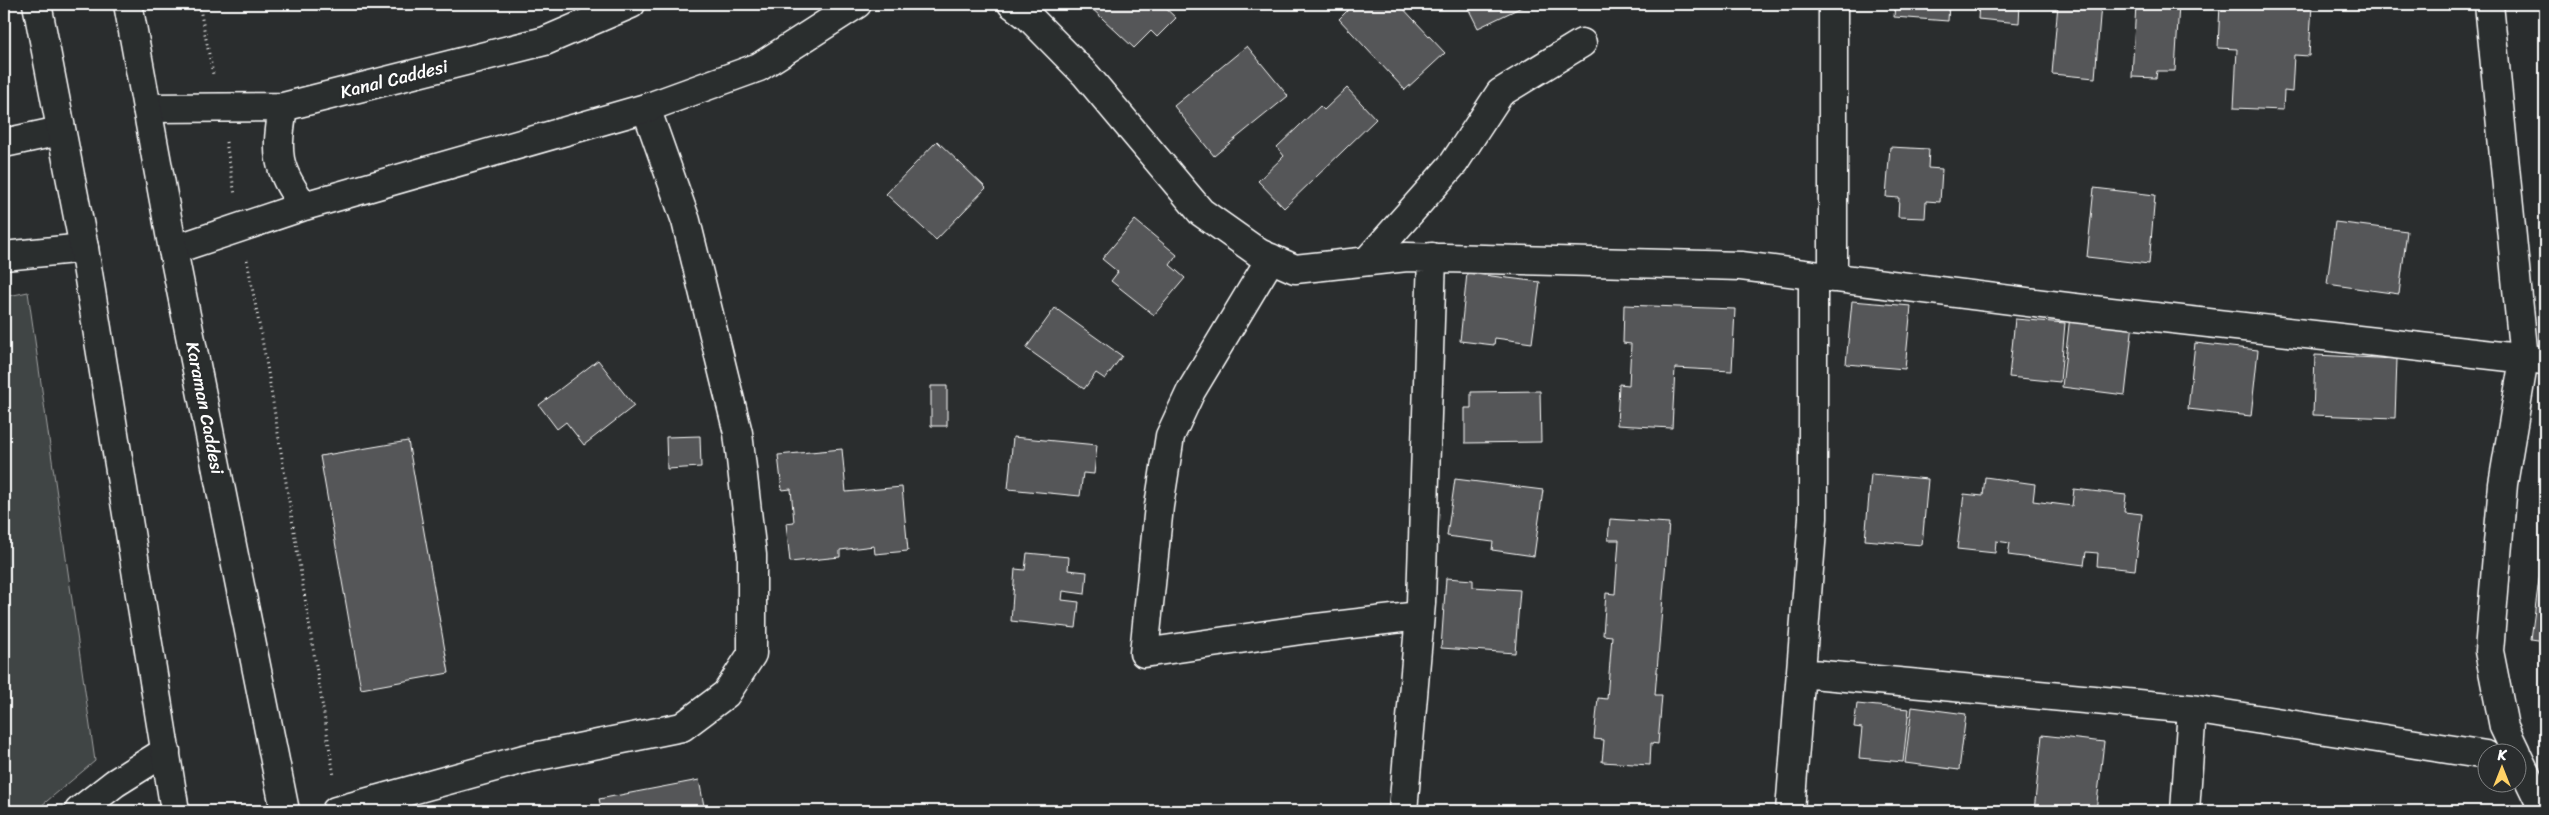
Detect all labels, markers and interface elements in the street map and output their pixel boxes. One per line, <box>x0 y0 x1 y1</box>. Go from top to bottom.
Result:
street label: Kanal Caddesi <box>337 50 452 108</box>
street label: Karaman Caddesi <box>176 339 234 478</box>
north arrow <box>2476 742 2526 792</box>
text: K <box>2497 743 2508 768</box>

